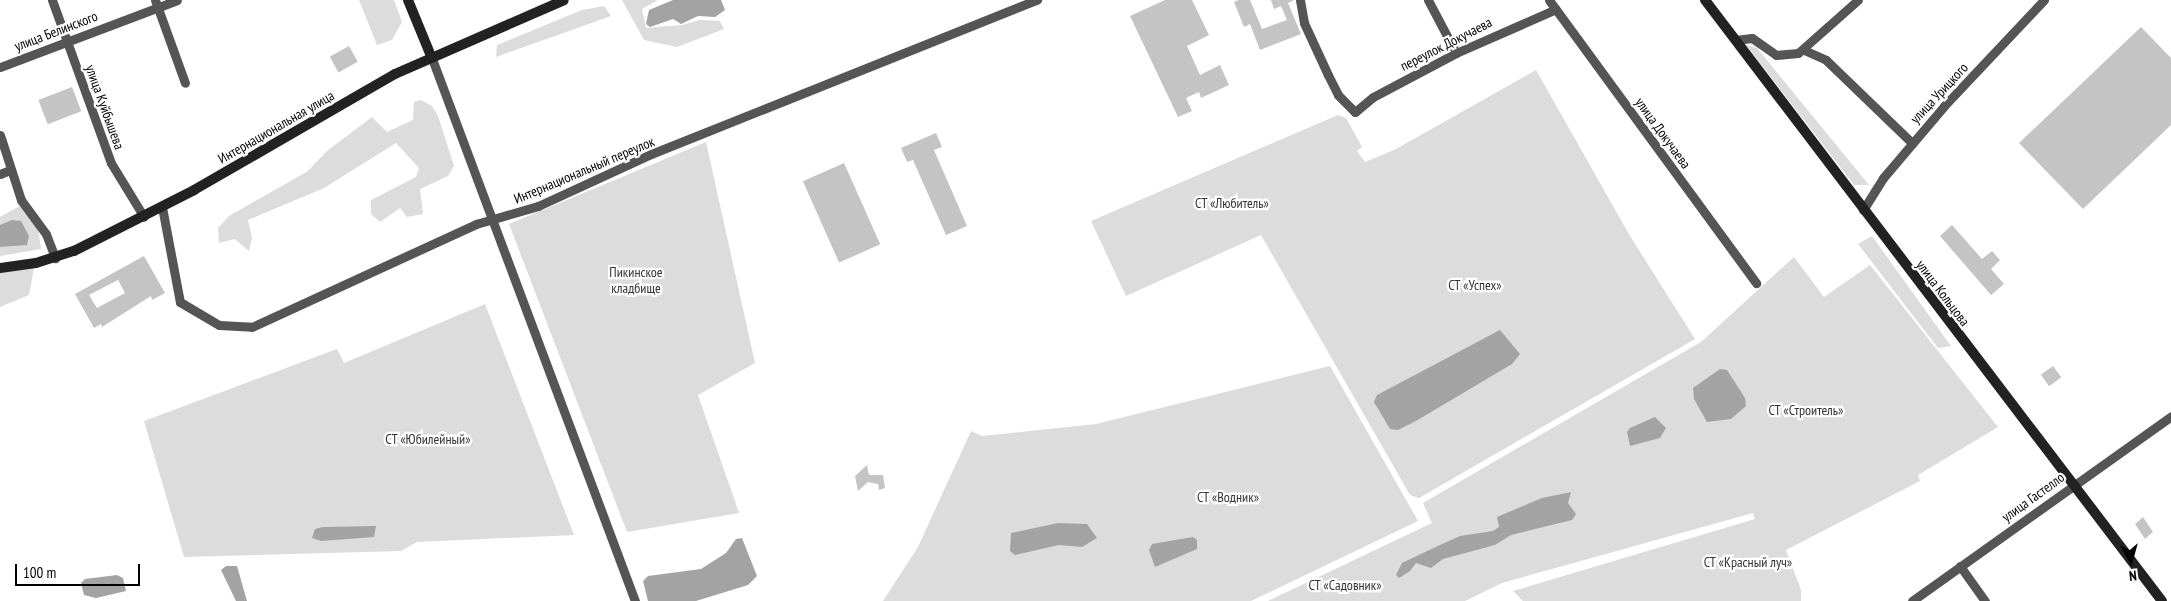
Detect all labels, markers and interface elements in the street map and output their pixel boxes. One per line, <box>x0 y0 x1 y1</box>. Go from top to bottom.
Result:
street label: улица Белинского <box>12 7 100 55</box>
street label: переулок Докучаева <box>1397 14 1495 74</box>
street label: улица Урицкого <box>1907 59 1971 127</box>
street label: улица Куйбышева <box>82 62 128 152</box>
street label: Интернациональная улица <box>215 87 337 167</box>
street label: улица Докучаева <box>1632 94 1694 172</box>
street label: Интернациональный переулок <box>511 133 657 207</box>
park label: СТ «Любитель» <box>1195 195 1269 211</box>
street label: улица Кольцова <box>1913 257 1973 329</box>
park label: Пикинское кладбище <box>609 264 663 296</box>
park label: СТ «Успех» <box>1448 277 1502 293</box>
park label: СТ «Строитель» <box>1768 402 1844 418</box>
park label: СТ «Юбилейный» <box>385 431 471 447</box>
street label: улица Гастелло <box>1998 469 2068 525</box>
park label: СТ «Водник» <box>1197 489 1259 505</box>
north arrow <box>2106 536 2156 586</box>
scale bar <box>18 554 142 586</box>
park label: СТ «Красный луч» <box>1704 554 1792 570</box>
text: 100 m <box>23 563 56 582</box>
text: N <box>2128 566 2138 585</box>
park label: СТ «Садовник» <box>1308 577 1382 593</box>

